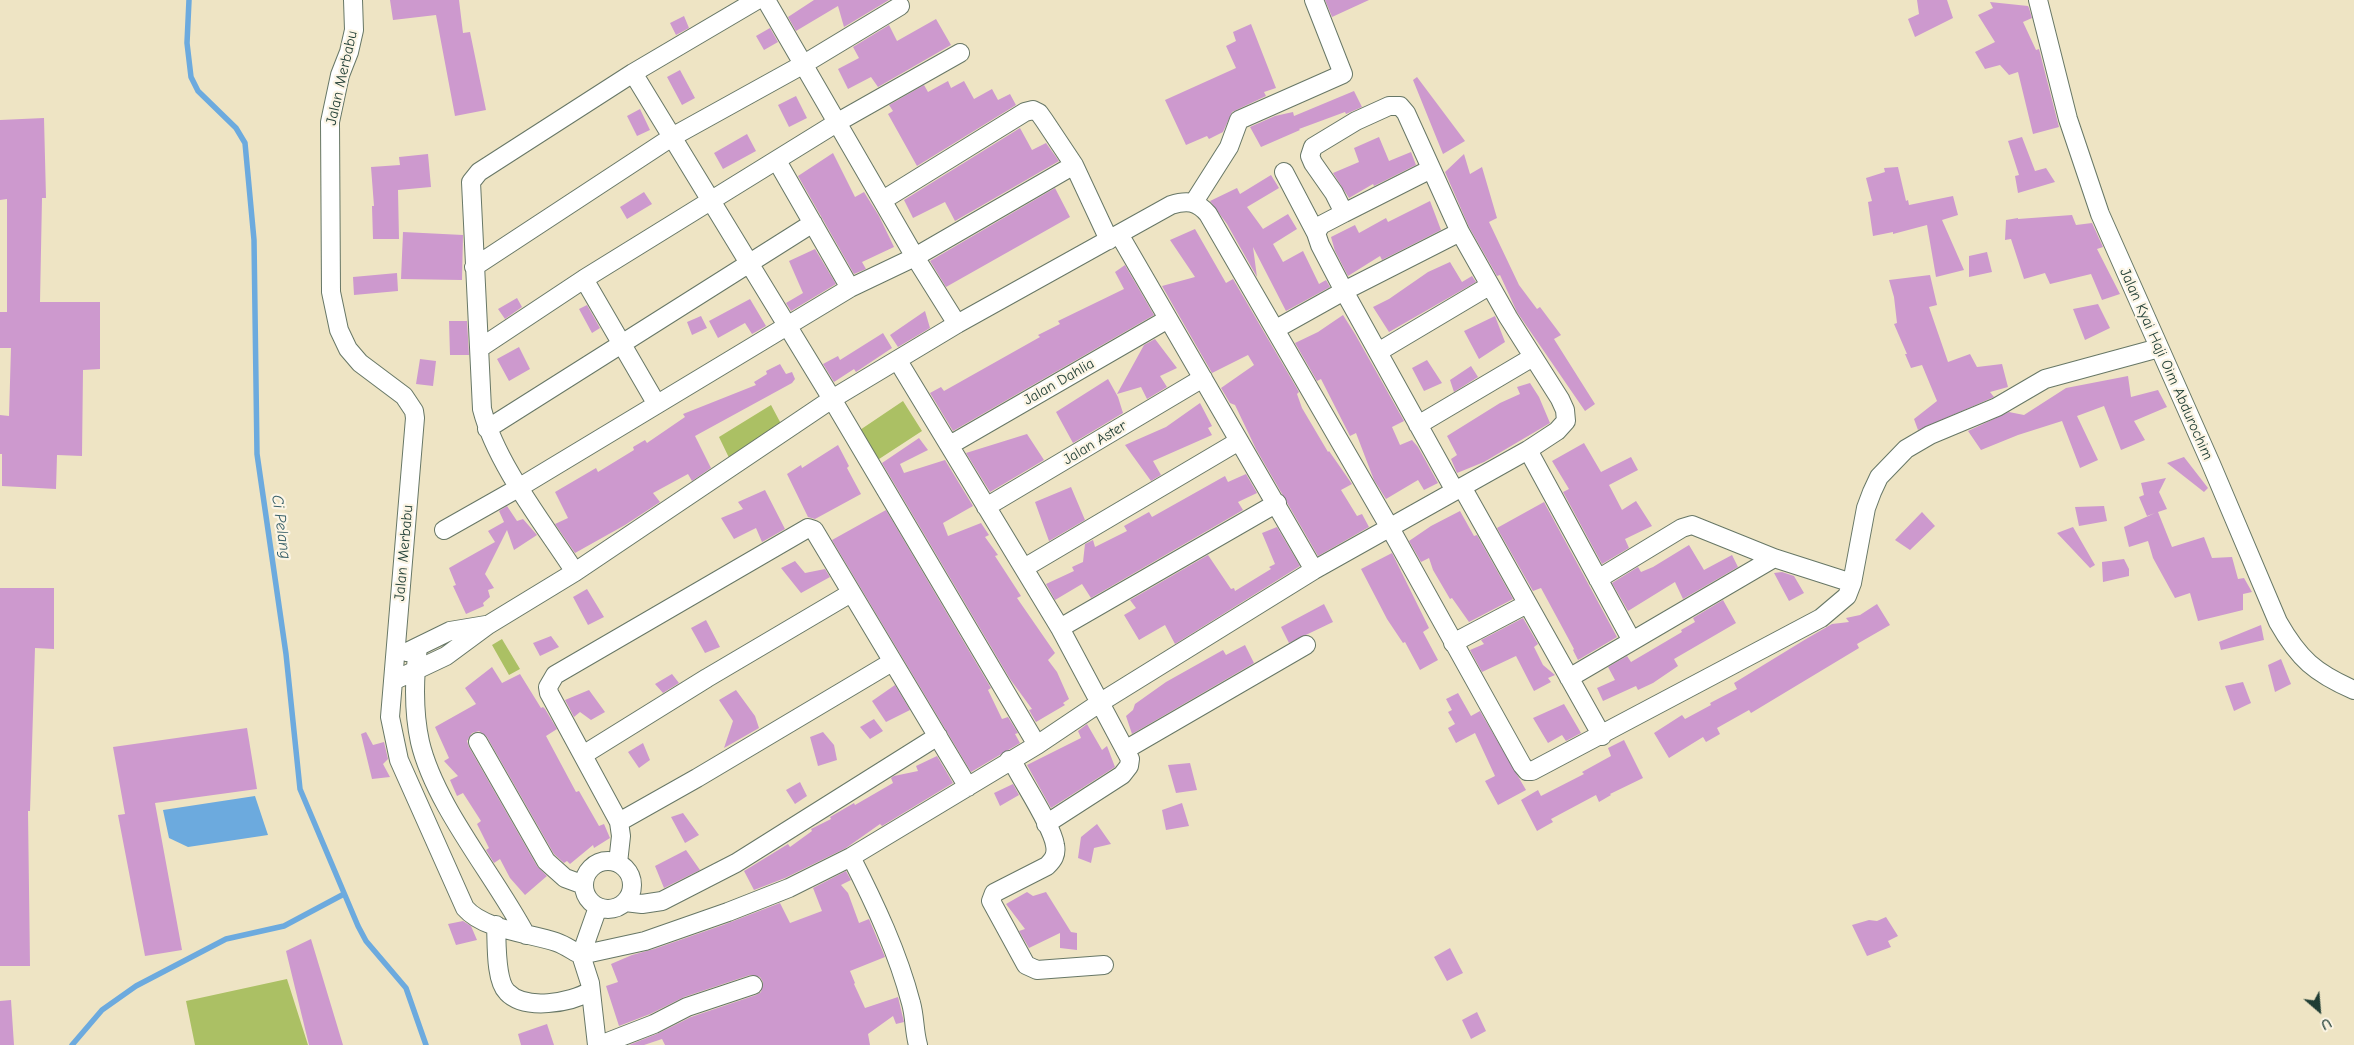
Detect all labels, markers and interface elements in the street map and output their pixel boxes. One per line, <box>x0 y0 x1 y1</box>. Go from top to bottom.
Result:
street label: Jalan Merbabu <box>322 29 362 127</box>
street label: Jalan Kyai Haji Oim Abdurochim <box>2115 265 2217 463</box>
street label: Jalan Dahlia <box>1020 355 1098 409</box>
street label: Jalan Aster <box>1060 417 1130 469</box>
water label: Ci Pelang <box>267 494 295 560</box>
street label: Jalan Merbabu <box>391 504 417 602</box>
north arrow <box>2294 985 2344 1035</box>
text: U <box>2318 1014 2334 1034</box>

